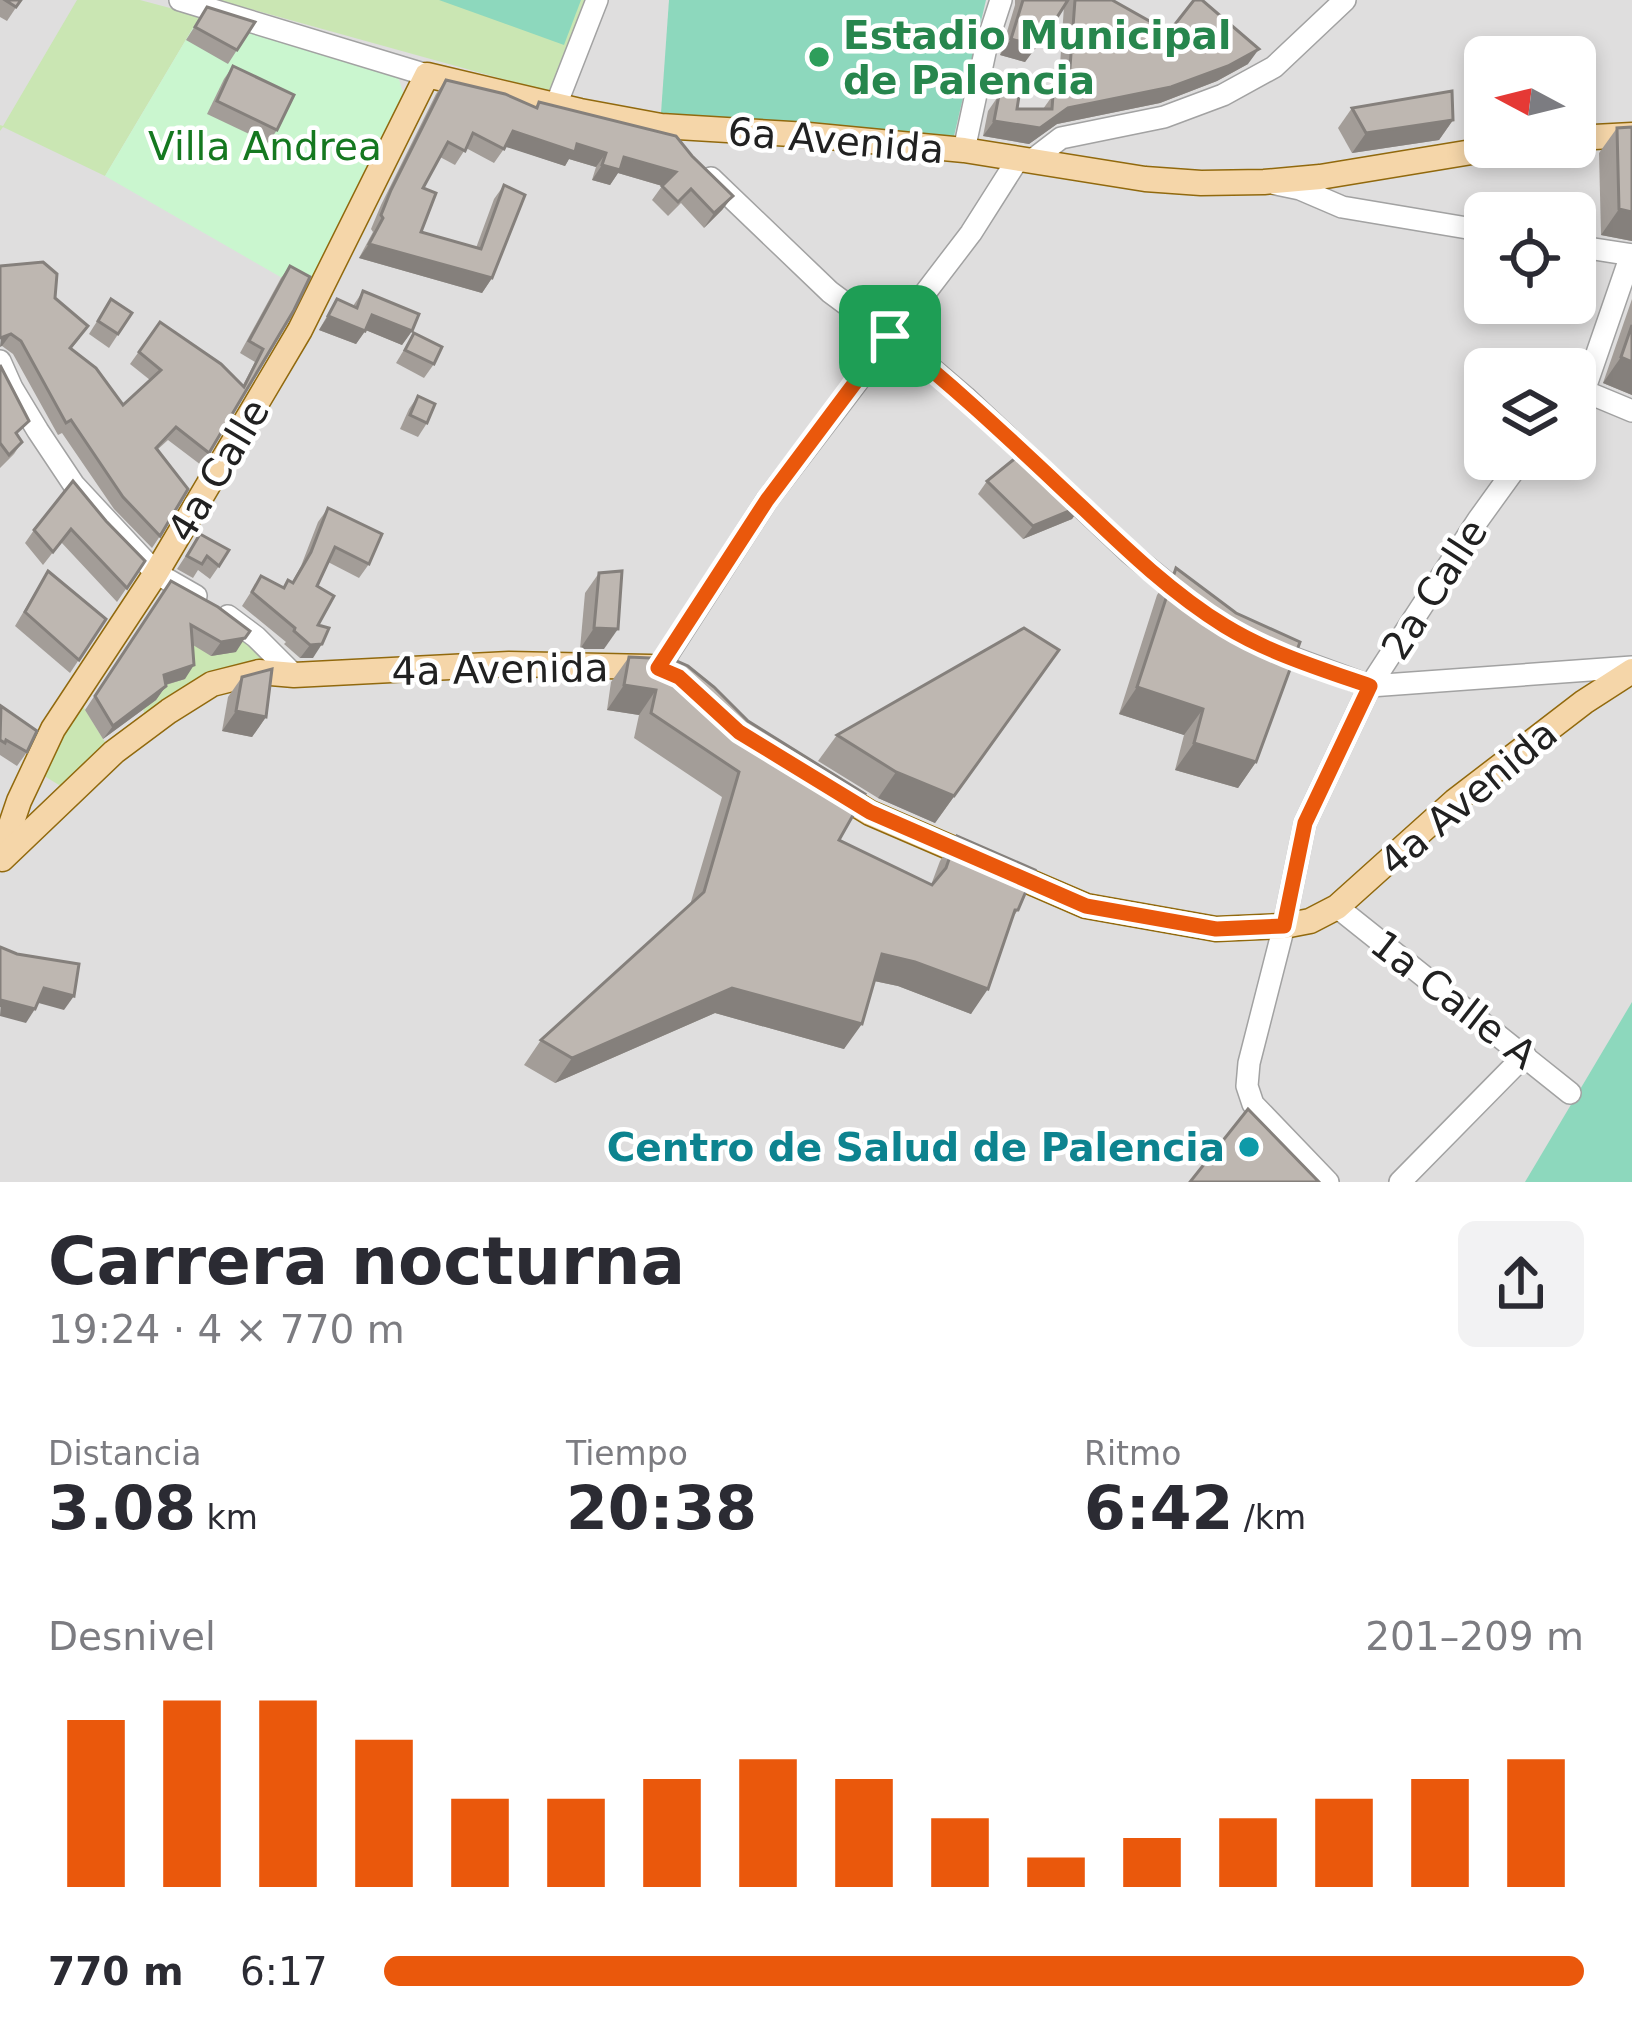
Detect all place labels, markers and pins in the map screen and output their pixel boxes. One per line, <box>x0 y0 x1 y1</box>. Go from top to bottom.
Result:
place label: Estadio Municipal de Palencia <box>843 13 1231 103</box>
marker: Estadio Municipal de Palencia <box>806 44 832 70</box>
pin <box>839 285 941 387</box>
place label: Centro de Salud de Palencia <box>607 1125 1225 1170</box>
marker: Centro de Salud de Palencia <box>1236 1134 1262 1160</box>

